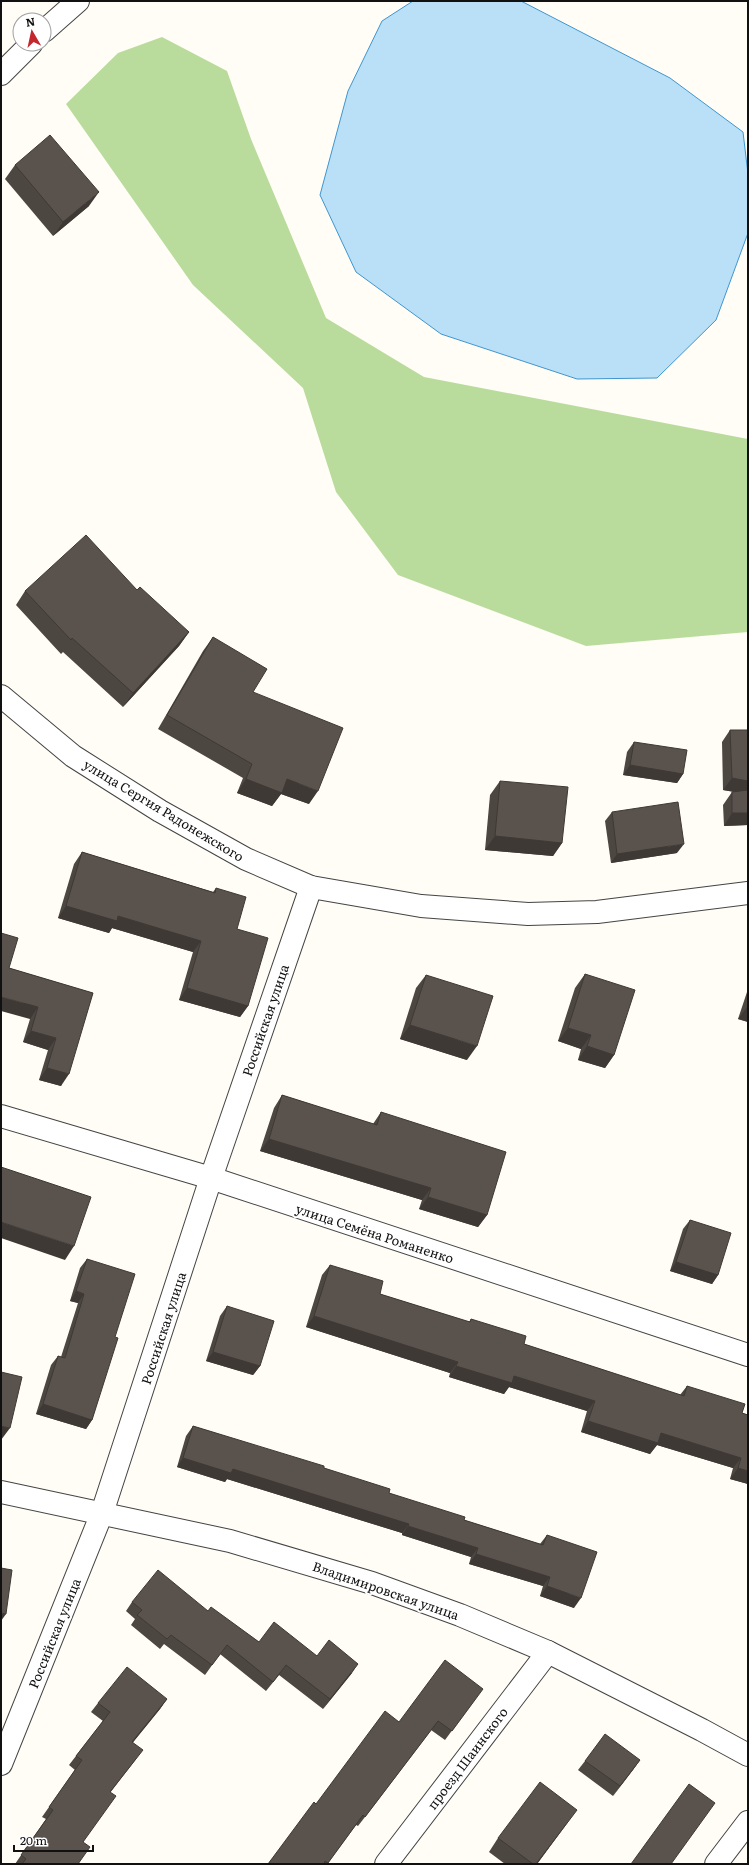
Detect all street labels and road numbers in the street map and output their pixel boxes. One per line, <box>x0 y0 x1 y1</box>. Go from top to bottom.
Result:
street label: улица Сергия Радонежского <box>80 754 248 866</box>
street label: Российская улица <box>237 961 293 1079</box>
street label: улица Семёна Романенко <box>294 1198 457 1268</box>
street label: Российская улица <box>136 1269 190 1387</box>
street label: Владимировская улица <box>310 1556 462 1624</box>
street label: Российская улица <box>23 1575 85 1691</box>
street label: проезд Шаинского <box>422 1703 512 1813</box>

